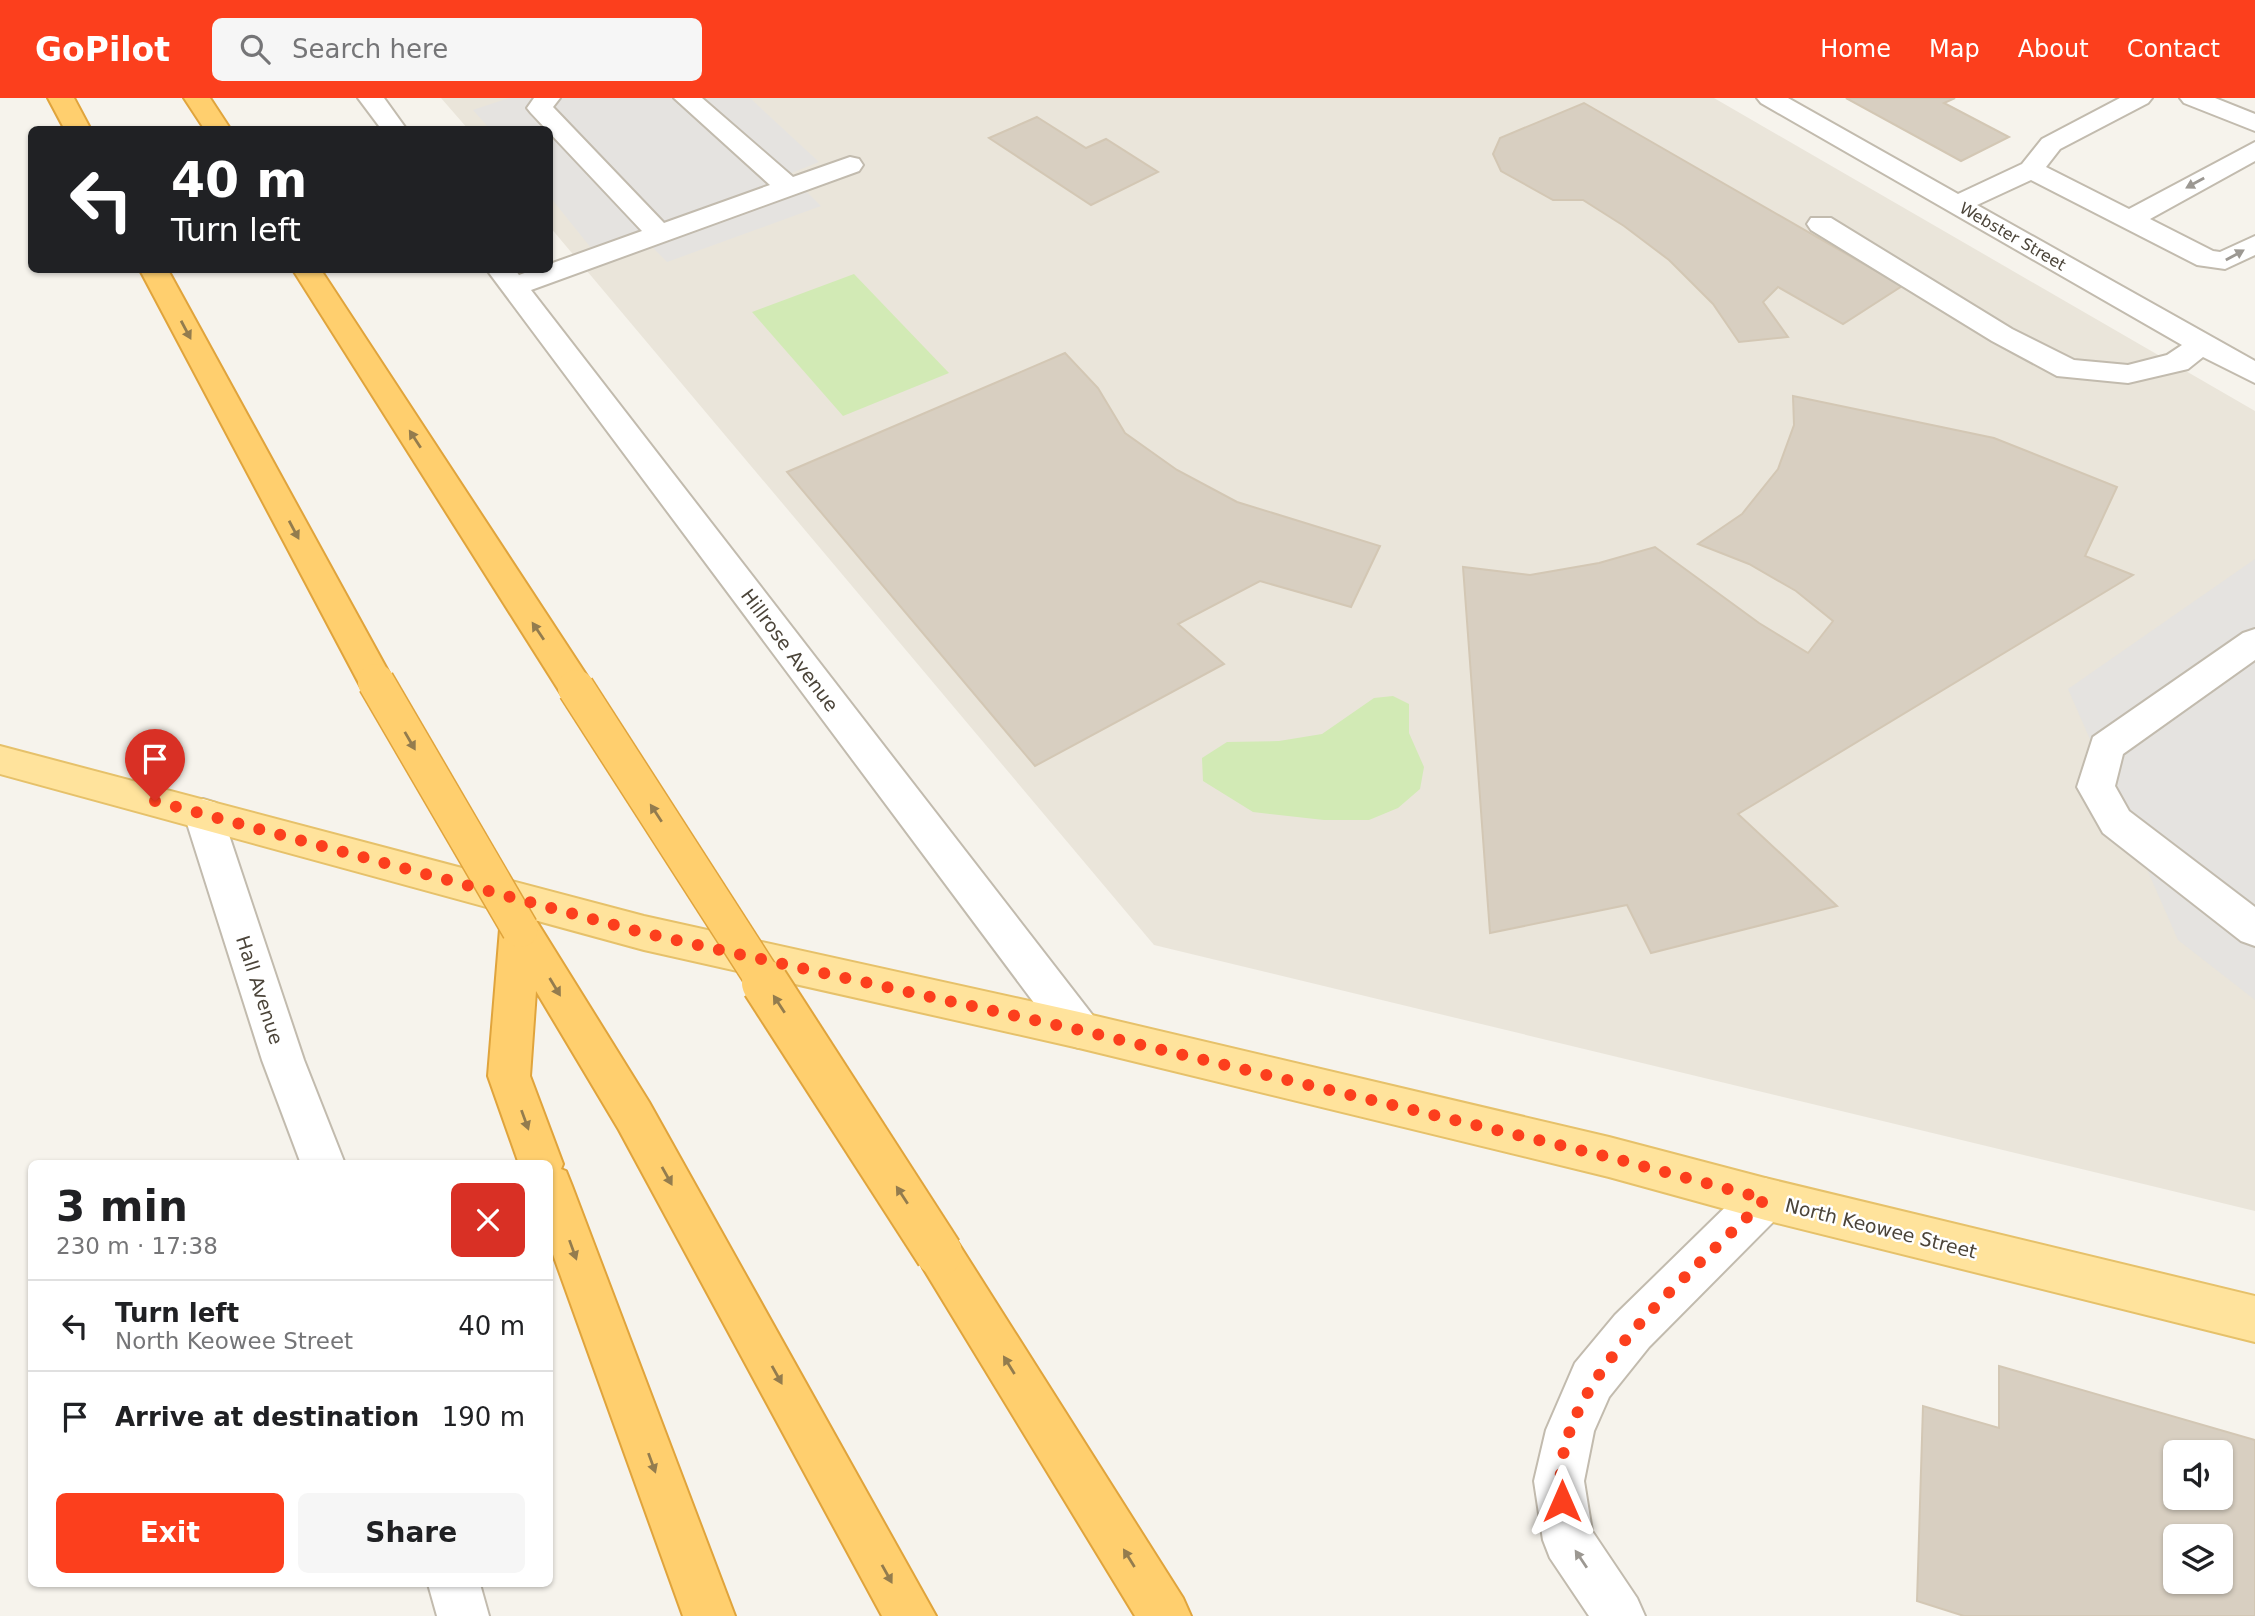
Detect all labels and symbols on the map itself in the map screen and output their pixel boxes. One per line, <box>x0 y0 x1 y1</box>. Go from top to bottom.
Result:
one-way arrow <box>2186 177 2205 189</box>
street label: Webster Street <box>1956 198 2069 275</box>
one-way arrow <box>2226 249 2245 261</box>
one-way arrow <box>180 320 192 339</box>
one-way arrow <box>409 430 422 449</box>
one-way arrow <box>288 520 300 540</box>
street label: Hillrose Avenue <box>737 585 843 715</box>
one-way arrow <box>531 622 545 640</box>
pin <box>125 729 185 801</box>
one-way arrow <box>404 731 416 751</box>
one-way arrow <box>650 803 663 822</box>
street label: Hall Avenue <box>232 933 288 1047</box>
one-way arrow <box>549 977 562 996</box>
one-way arrow <box>773 994 786 1014</box>
one-way arrow <box>520 1109 531 1130</box>
one-way arrow <box>661 1166 673 1186</box>
one-way arrow <box>896 1186 909 1205</box>
street label: North Keowee Street <box>1783 1194 1979 1262</box>
one-way arrow <box>568 1239 579 1260</box>
one-way arrow <box>1003 1355 1016 1374</box>
one-way arrow <box>771 1366 783 1385</box>
one-way arrow <box>647 1453 658 1474</box>
position arrow <box>1525 1464 1599 1538</box>
one-way arrow <box>1123 1548 1136 1568</box>
one-way arrow <box>1575 1550 1588 1569</box>
one-way arrow <box>881 1565 893 1584</box>

